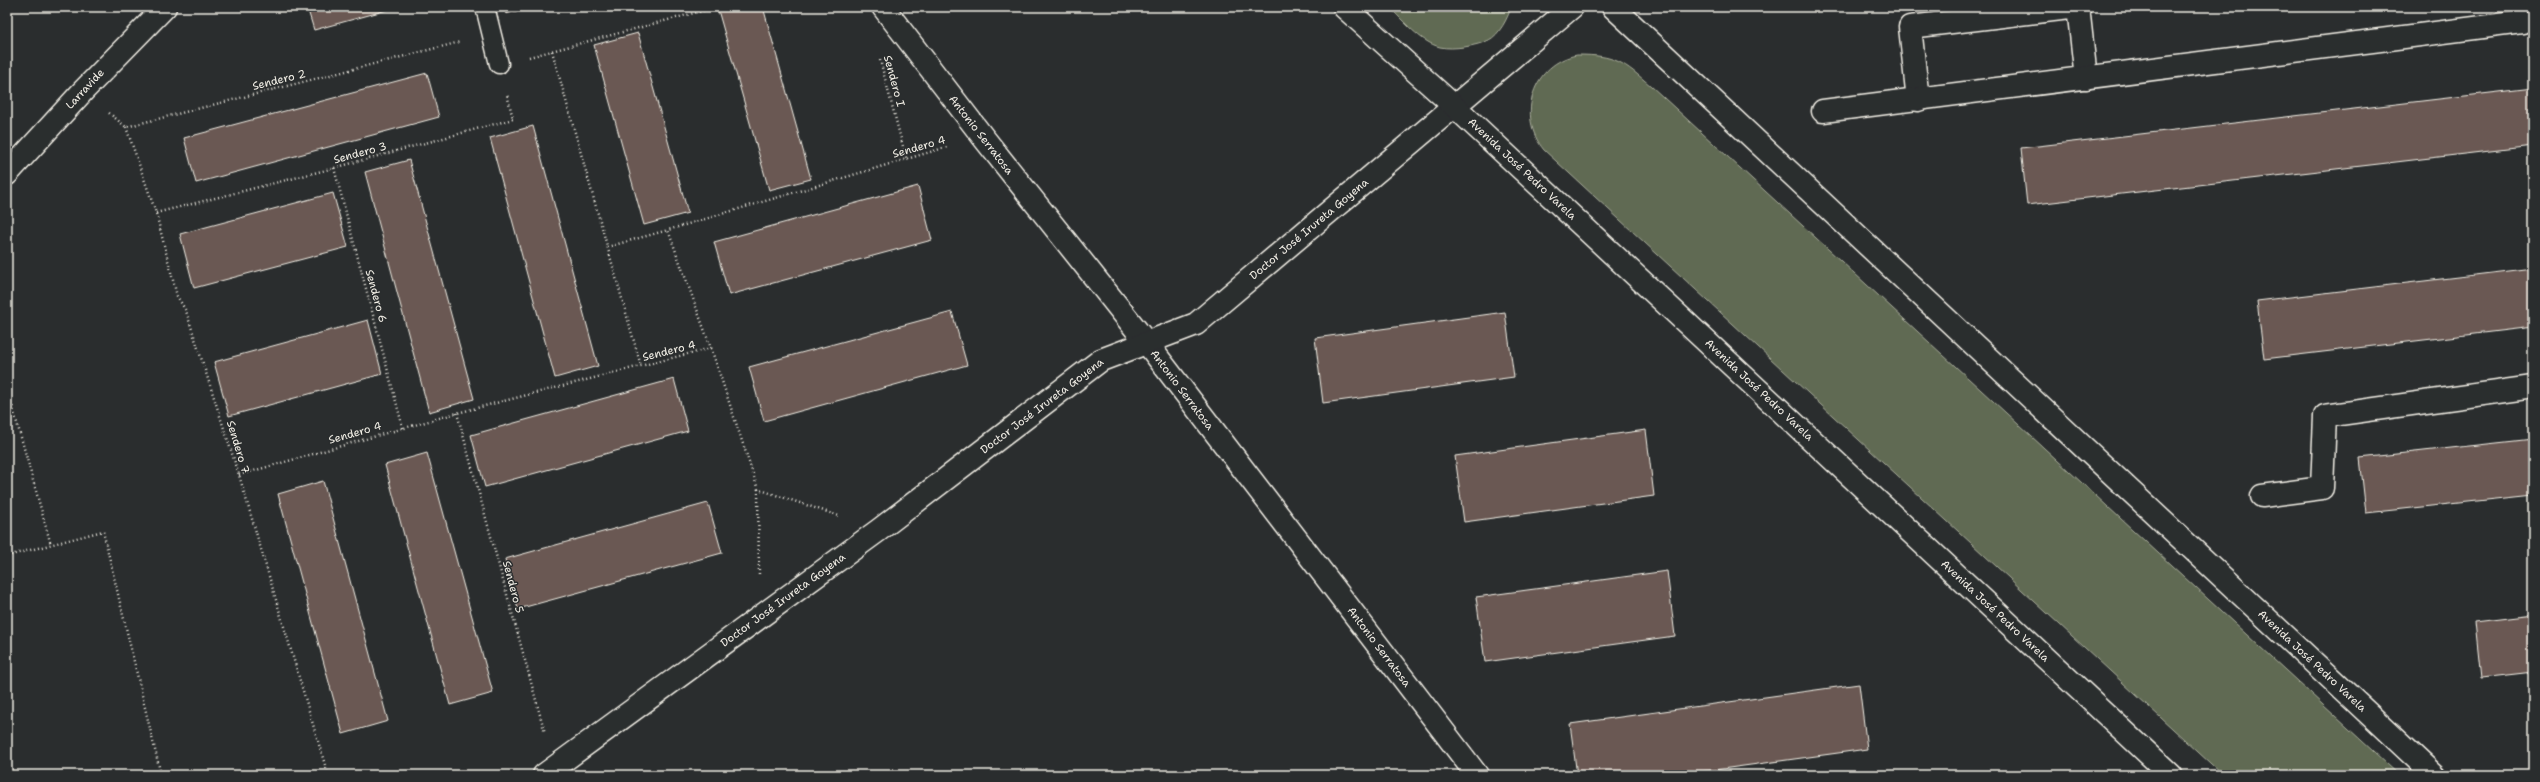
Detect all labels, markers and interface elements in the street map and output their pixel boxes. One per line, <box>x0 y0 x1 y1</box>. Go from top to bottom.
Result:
street label: Sendero I <box>880 54 908 108</box>
street label: Larravide <box>62 65 108 113</box>
street label: Sendero 2 <box>251 66 307 94</box>
street label: Antonio Serratosa <box>945 92 1017 178</box>
street label: Avenida José Pedro Varela <box>1465 115 1580 223</box>
street label: Sendero 4 <box>891 132 948 162</box>
street label: Sendero 3 <box>332 139 388 167</box>
street label: Doctor José Irureta Goyena <box>1246 175 1372 283</box>
street label: Sendero 6 <box>362 268 390 324</box>
street label: Avenida José Pedro Varela <box>1702 336 1817 444</box>
street label: Sendero 4 <box>641 337 697 365</box>
street label: Antonio Serratosa <box>1147 347 1217 433</box>
street label: Doctor José Irureta Goyena <box>977 355 1107 457</box>
street label: Sendero 4 <box>327 418 384 448</box>
street label: Sendero 7 <box>223 419 253 475</box>
street label: Doctor José Irureta Goyena <box>718 550 849 650</box>
street label: Avenida José Pedro Varela <box>1938 557 2053 665</box>
street label: Sendero 5 <box>499 559 527 615</box>
street label: Antonio Serratosa <box>1344 604 1414 690</box>
street label: Avenida José Pedro Varela <box>2255 607 2370 715</box>

